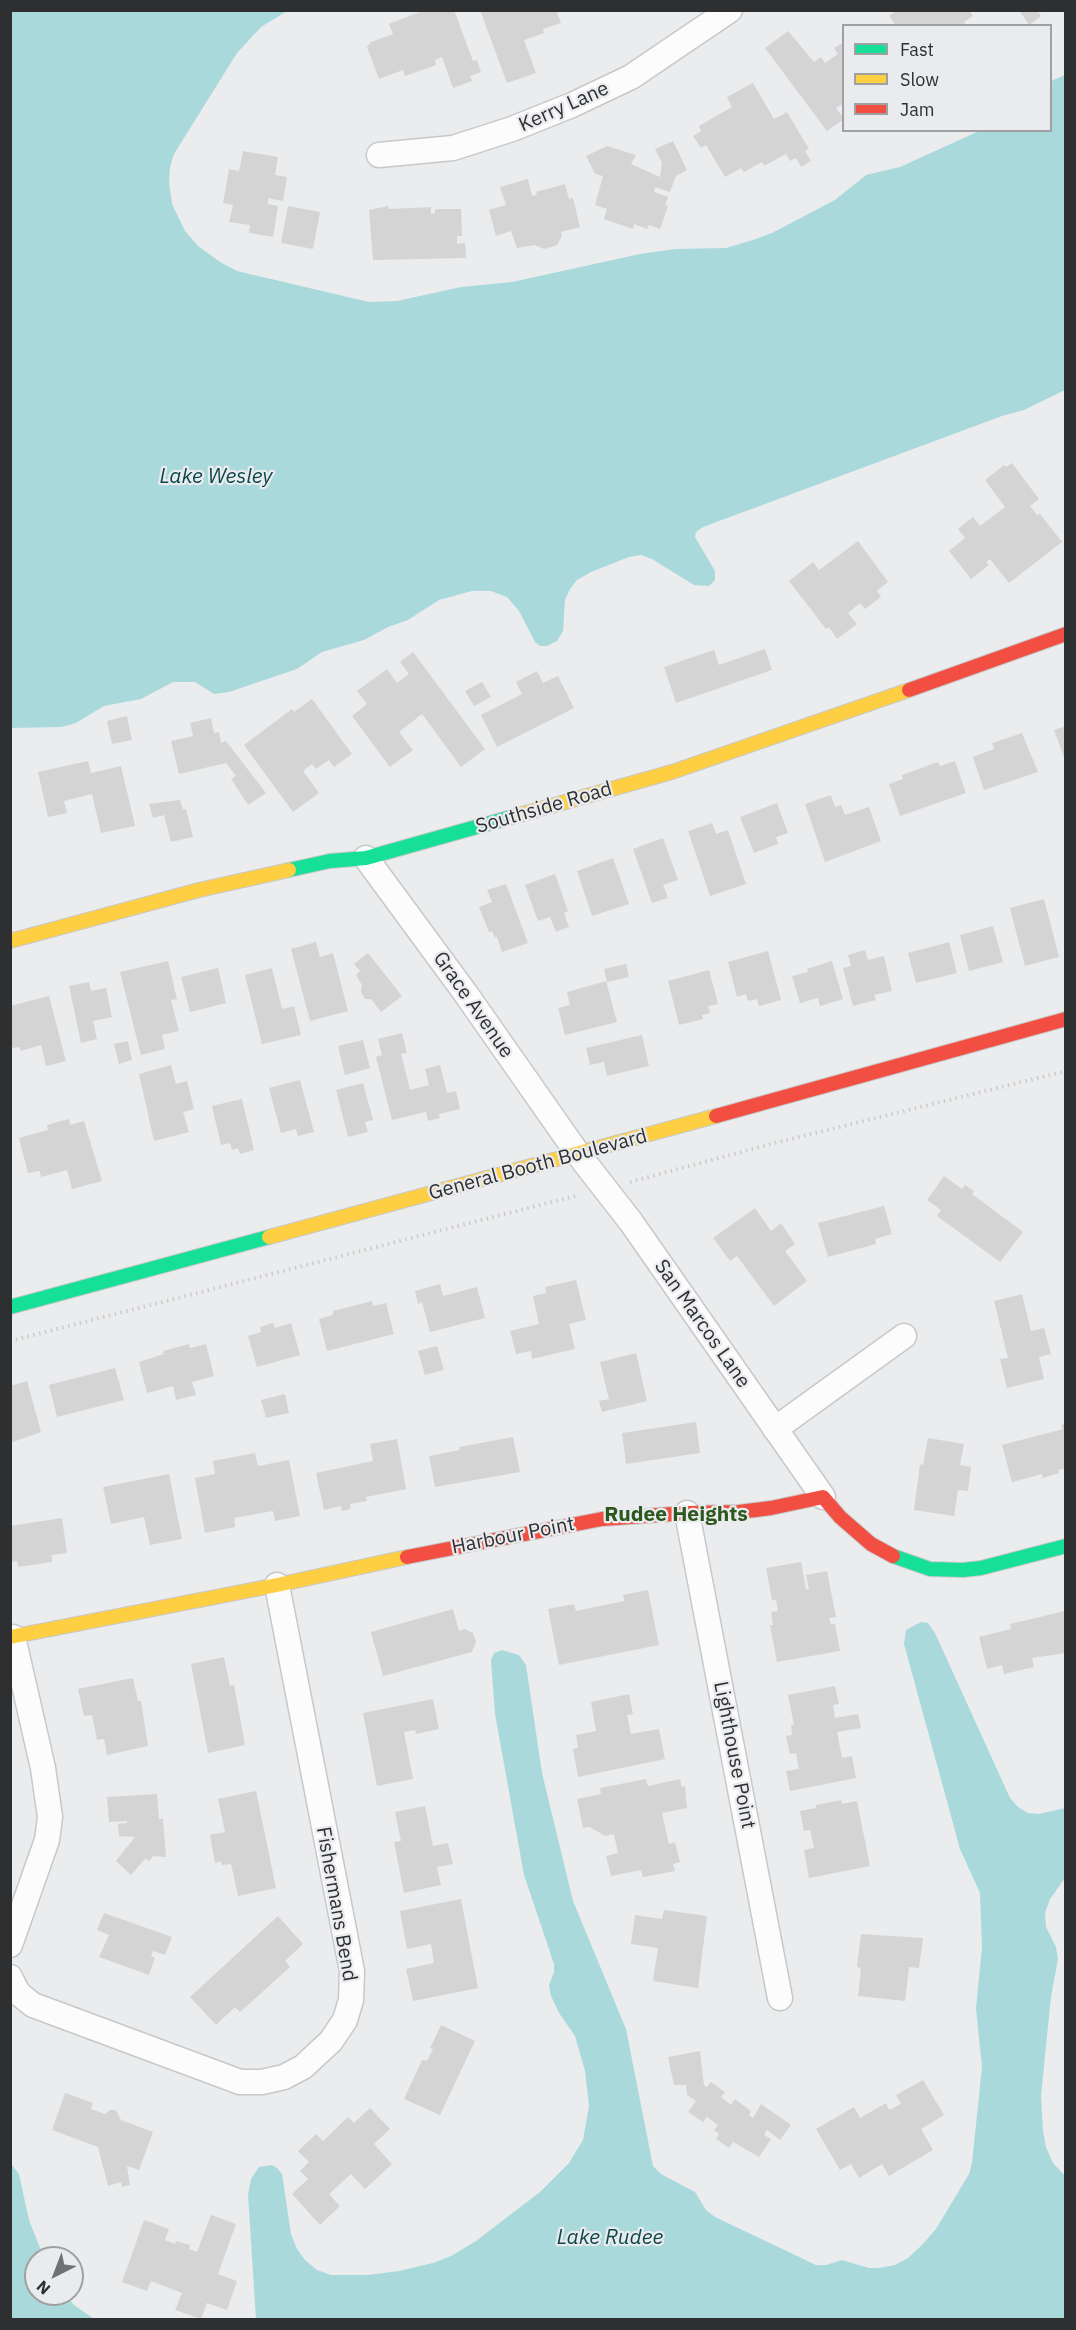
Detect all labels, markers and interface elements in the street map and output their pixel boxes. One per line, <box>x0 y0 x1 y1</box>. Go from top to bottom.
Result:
legend <box>842 24 1052 132</box>
text: Fast <box>900 38 934 61</box>
text: Slow <box>900 68 939 91</box>
street label: Kerry Lane <box>515 77 613 137</box>
text: Jam <box>900 98 935 121</box>
water label: Lake Wesley <box>159 464 273 490</box>
street label: Southside Road <box>473 777 615 839</box>
street label: Grace Avenue <box>428 947 518 1063</box>
street label: General Booth Boulevard <box>426 1124 650 1206</box>
street label: San Marcos Lane <box>649 1255 755 1393</box>
district label: Rudee Heights <box>604 1502 748 1528</box>
street label: Harbour Point <box>450 1512 576 1560</box>
street label: Lighthouse Point <box>708 1679 760 1831</box>
street label: Fishermans Bend <box>311 1825 361 1983</box>
water label: Lake Rudee <box>557 2225 663 2251</box>
north arrow <box>24 2246 84 2306</box>
text: N <box>32 2277 54 2299</box>

